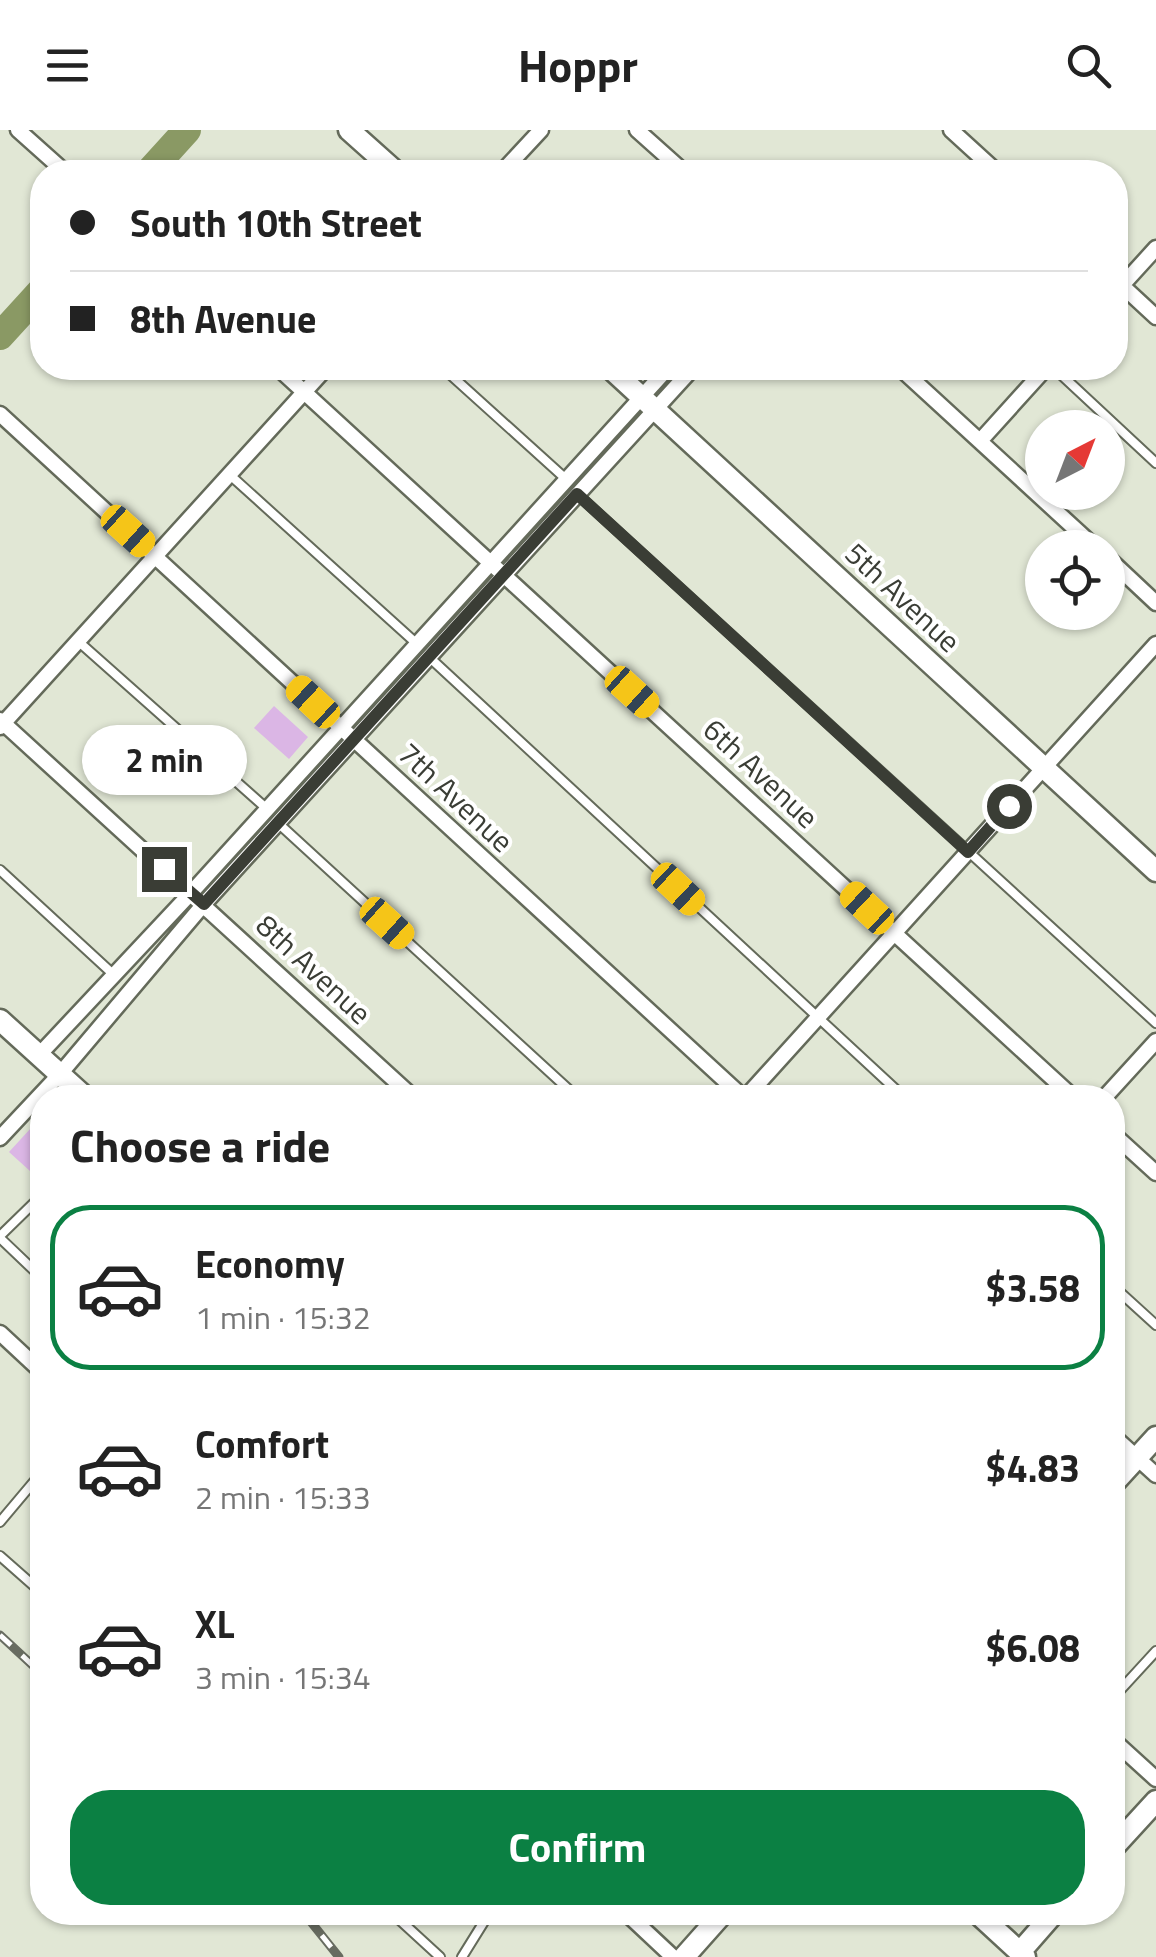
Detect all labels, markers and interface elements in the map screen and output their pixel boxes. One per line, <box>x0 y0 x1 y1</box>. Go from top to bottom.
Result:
text: Hoppr <box>518 31 638 99</box>
icon: menu <box>40 38 95 93</box>
icon: search <box>1061 38 1116 93</box>
text: South 10th Street <box>130 194 422 252</box>
text: 8th Avenue <box>130 290 316 348</box>
north arrow <box>1025 410 1125 510</box>
map controls <box>1025 410 1125 630</box>
car <box>96 500 160 562</box>
button: locate <box>1025 530 1125 630</box>
street label: 5th Avenue <box>835 531 971 663</box>
car <box>600 661 664 723</box>
car <box>281 671 345 733</box>
street label: 6th Avenue <box>693 707 829 839</box>
callout: 2 min <box>81 724 246 794</box>
street label: 7th Avenue <box>388 731 524 863</box>
text: 2 min <box>126 736 203 784</box>
route start <box>987 784 1032 829</box>
route end <box>142 847 187 892</box>
car <box>646 858 710 920</box>
car <box>835 877 899 939</box>
car <box>355 892 419 954</box>
street label: 8th Avenue <box>246 903 382 1035</box>
text: Choose a ride <box>70 1111 330 1179</box>
text: Economy <box>195 1235 345 1293</box>
icon: car <box>75 1243 165 1333</box>
text: $3.58 <box>985 1259 1080 1317</box>
text: 1 min · 15:32 <box>195 1293 371 1341</box>
text: Comfort <box>195 1415 329 1473</box>
icon: car <box>75 1423 165 1513</box>
text: $4.83 <box>985 1439 1080 1497</box>
text: 2 min · 15:33 <box>195 1473 371 1521</box>
text: XL <box>195 1595 235 1653</box>
icon: car <box>75 1603 165 1693</box>
text: $6.08 <box>985 1619 1080 1677</box>
text: 3 min · 15:34 <box>195 1653 371 1701</box>
button: Confirm <box>70 1790 1085 1905</box>

